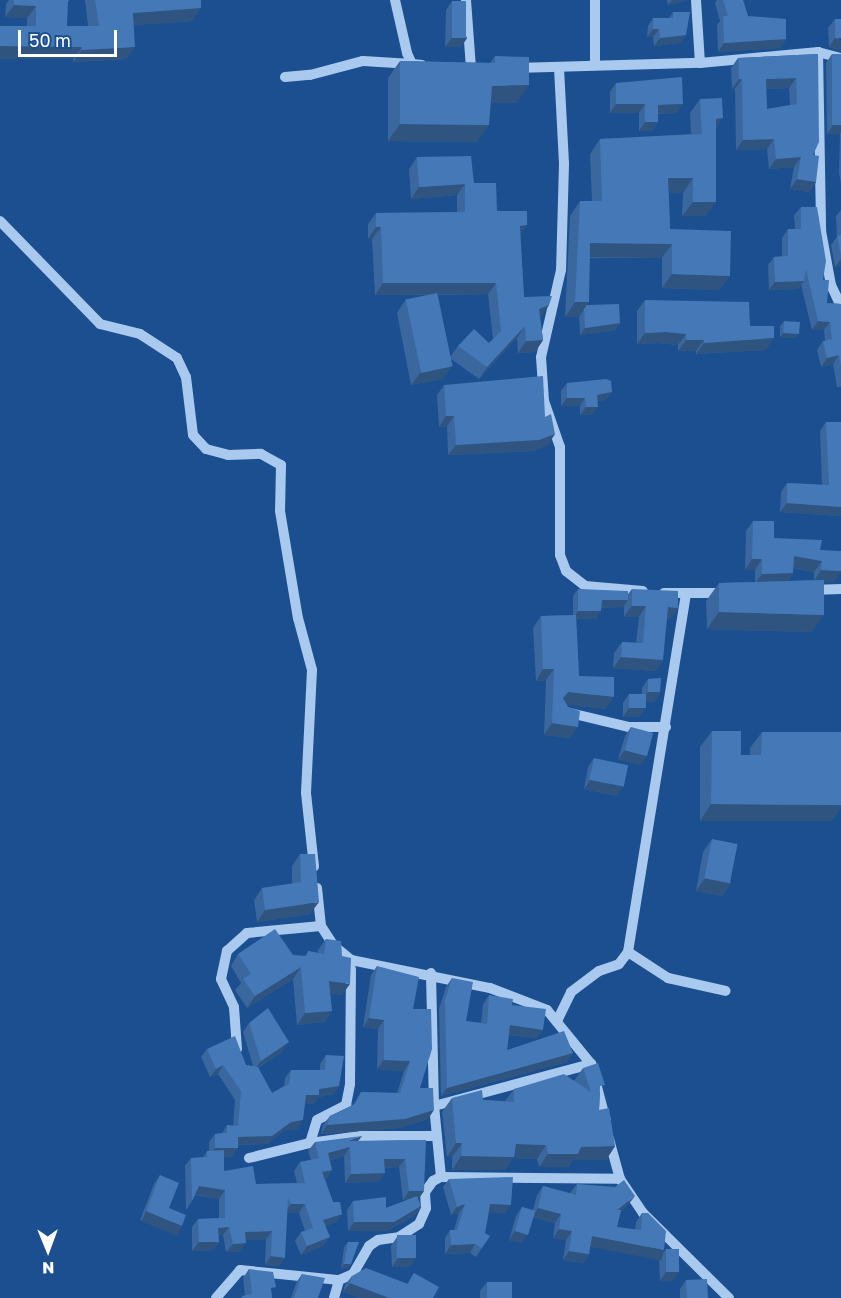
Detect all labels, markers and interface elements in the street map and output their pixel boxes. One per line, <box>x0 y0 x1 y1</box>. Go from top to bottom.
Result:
scale bar <box>21 18 120 56</box>
text: 50 m <box>29 29 71 51</box>
north arrow <box>18 1220 78 1280</box>
text: N <box>42 1258 55 1278</box>

